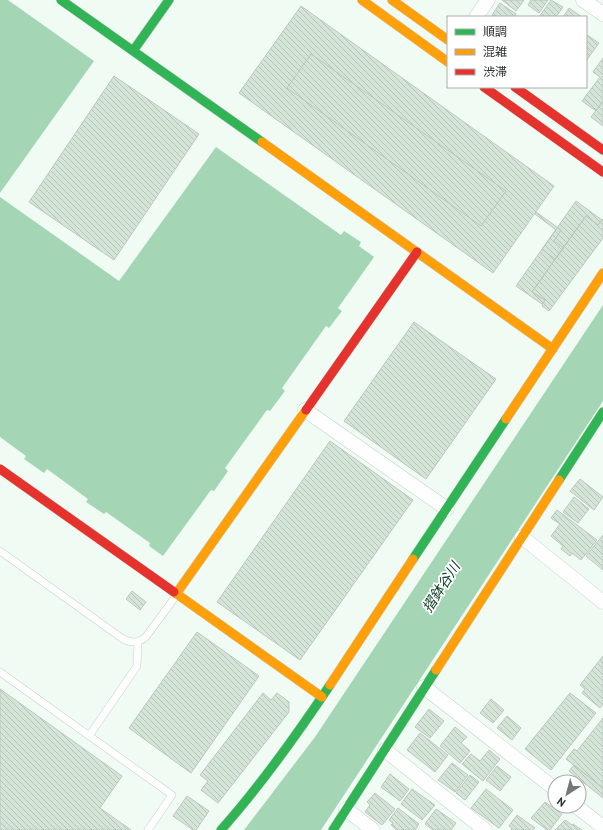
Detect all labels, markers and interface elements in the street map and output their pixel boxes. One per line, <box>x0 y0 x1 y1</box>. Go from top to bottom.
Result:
legend <box>447 16 587 88</box>
text: 順調 <box>483 24 507 39</box>
text: 混雑 <box>483 44 507 59</box>
text: 渋滞 <box>483 64 507 79</box>
water label: 摺鉢谷川 <box>418 557 465 615</box>
north arrow <box>547 774 587 814</box>
text: N <box>554 794 568 810</box>

